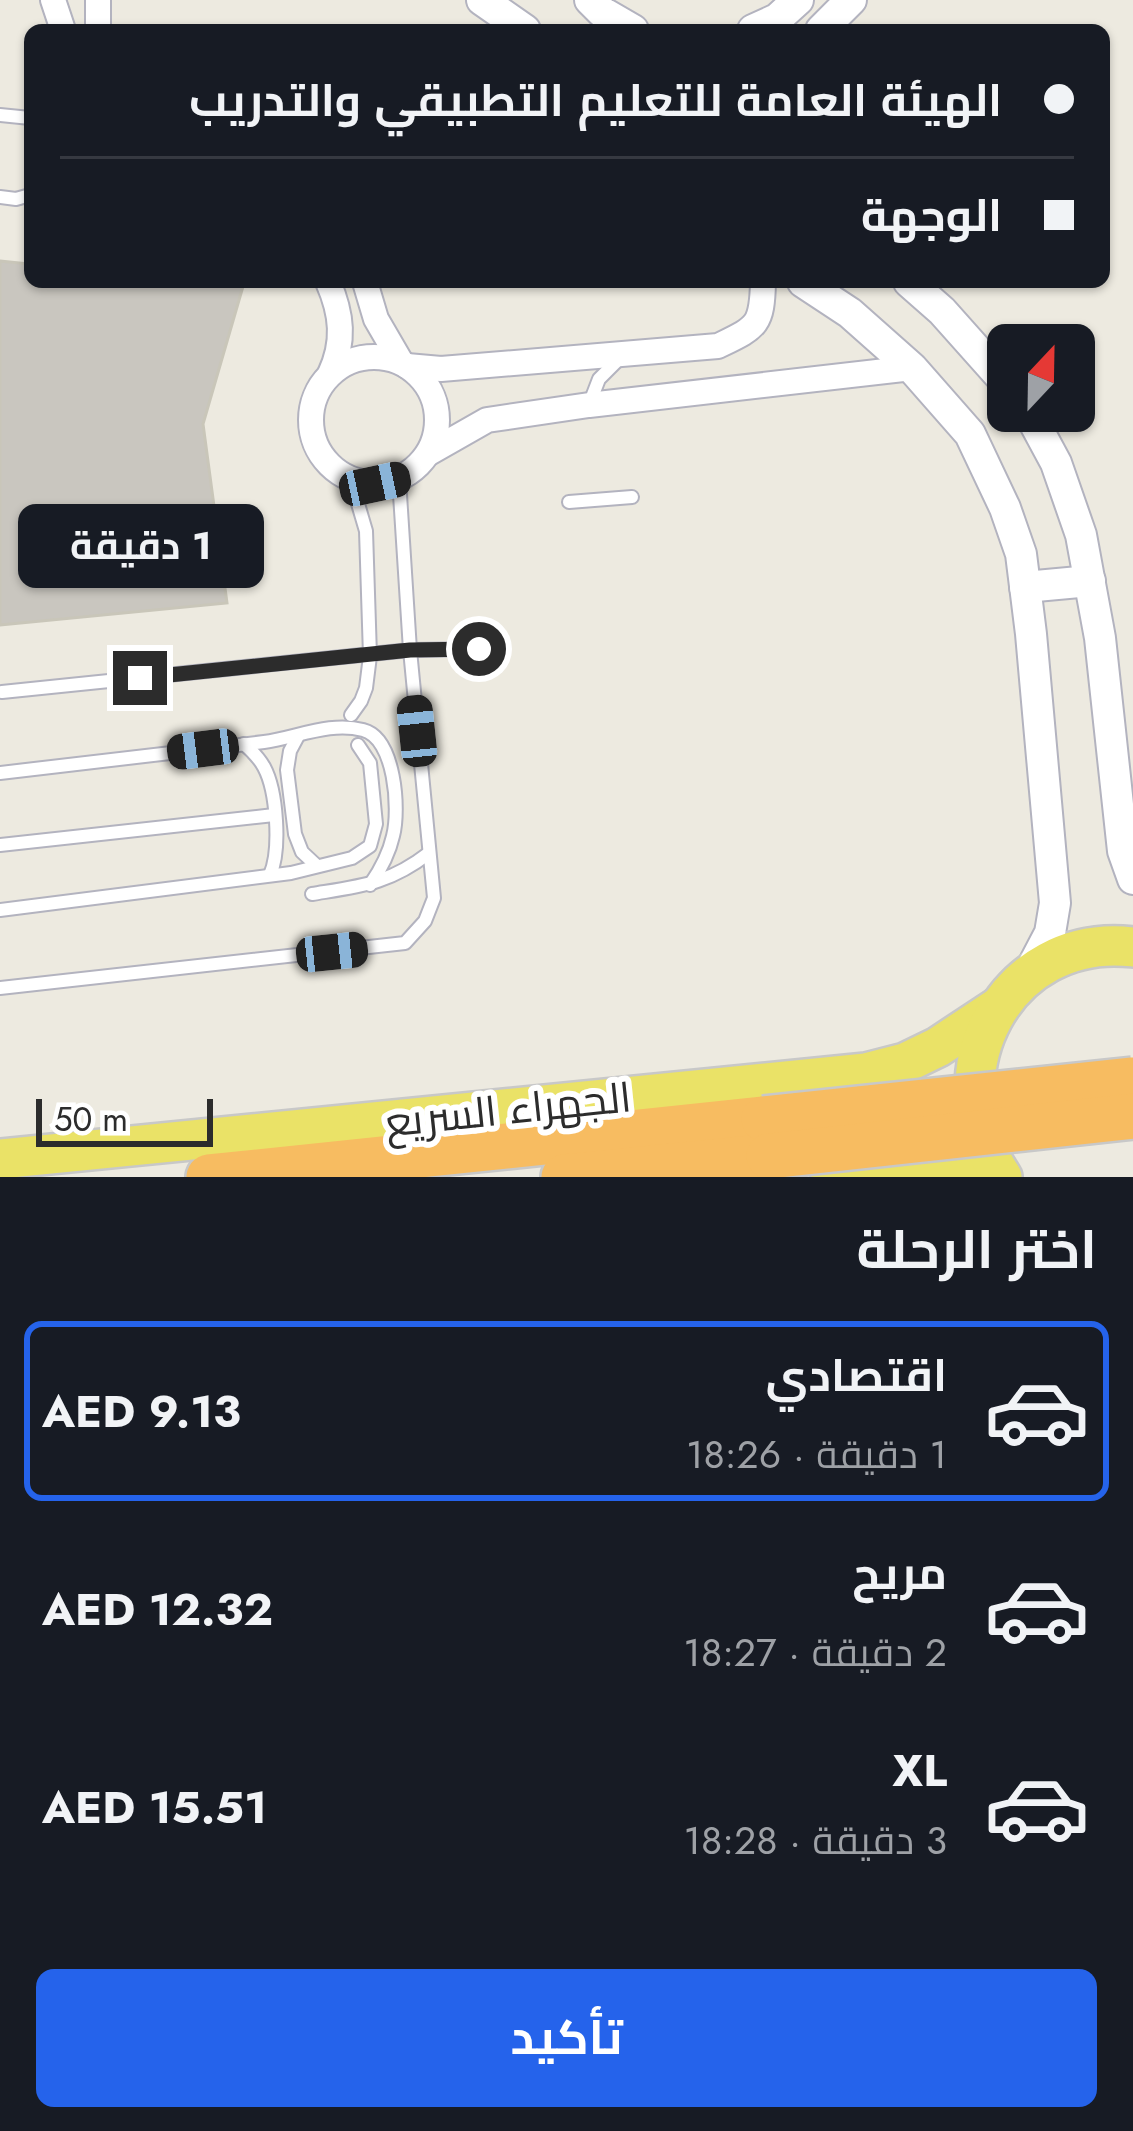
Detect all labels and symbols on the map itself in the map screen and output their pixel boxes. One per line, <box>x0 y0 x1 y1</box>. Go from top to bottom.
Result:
north arrow <box>987 324 1095 432</box>
car <box>336 459 414 509</box>
callout: 1 دقيقة <box>17 504 263 588</box>
route start <box>452 622 506 676</box>
route end <box>113 651 167 705</box>
car <box>395 693 439 769</box>
car <box>165 727 241 771</box>
car <box>294 930 370 974</box>
street label: الجهراء السريع <box>382 1066 634 1153</box>
scale bar <box>36 1093 213 1146</box>

